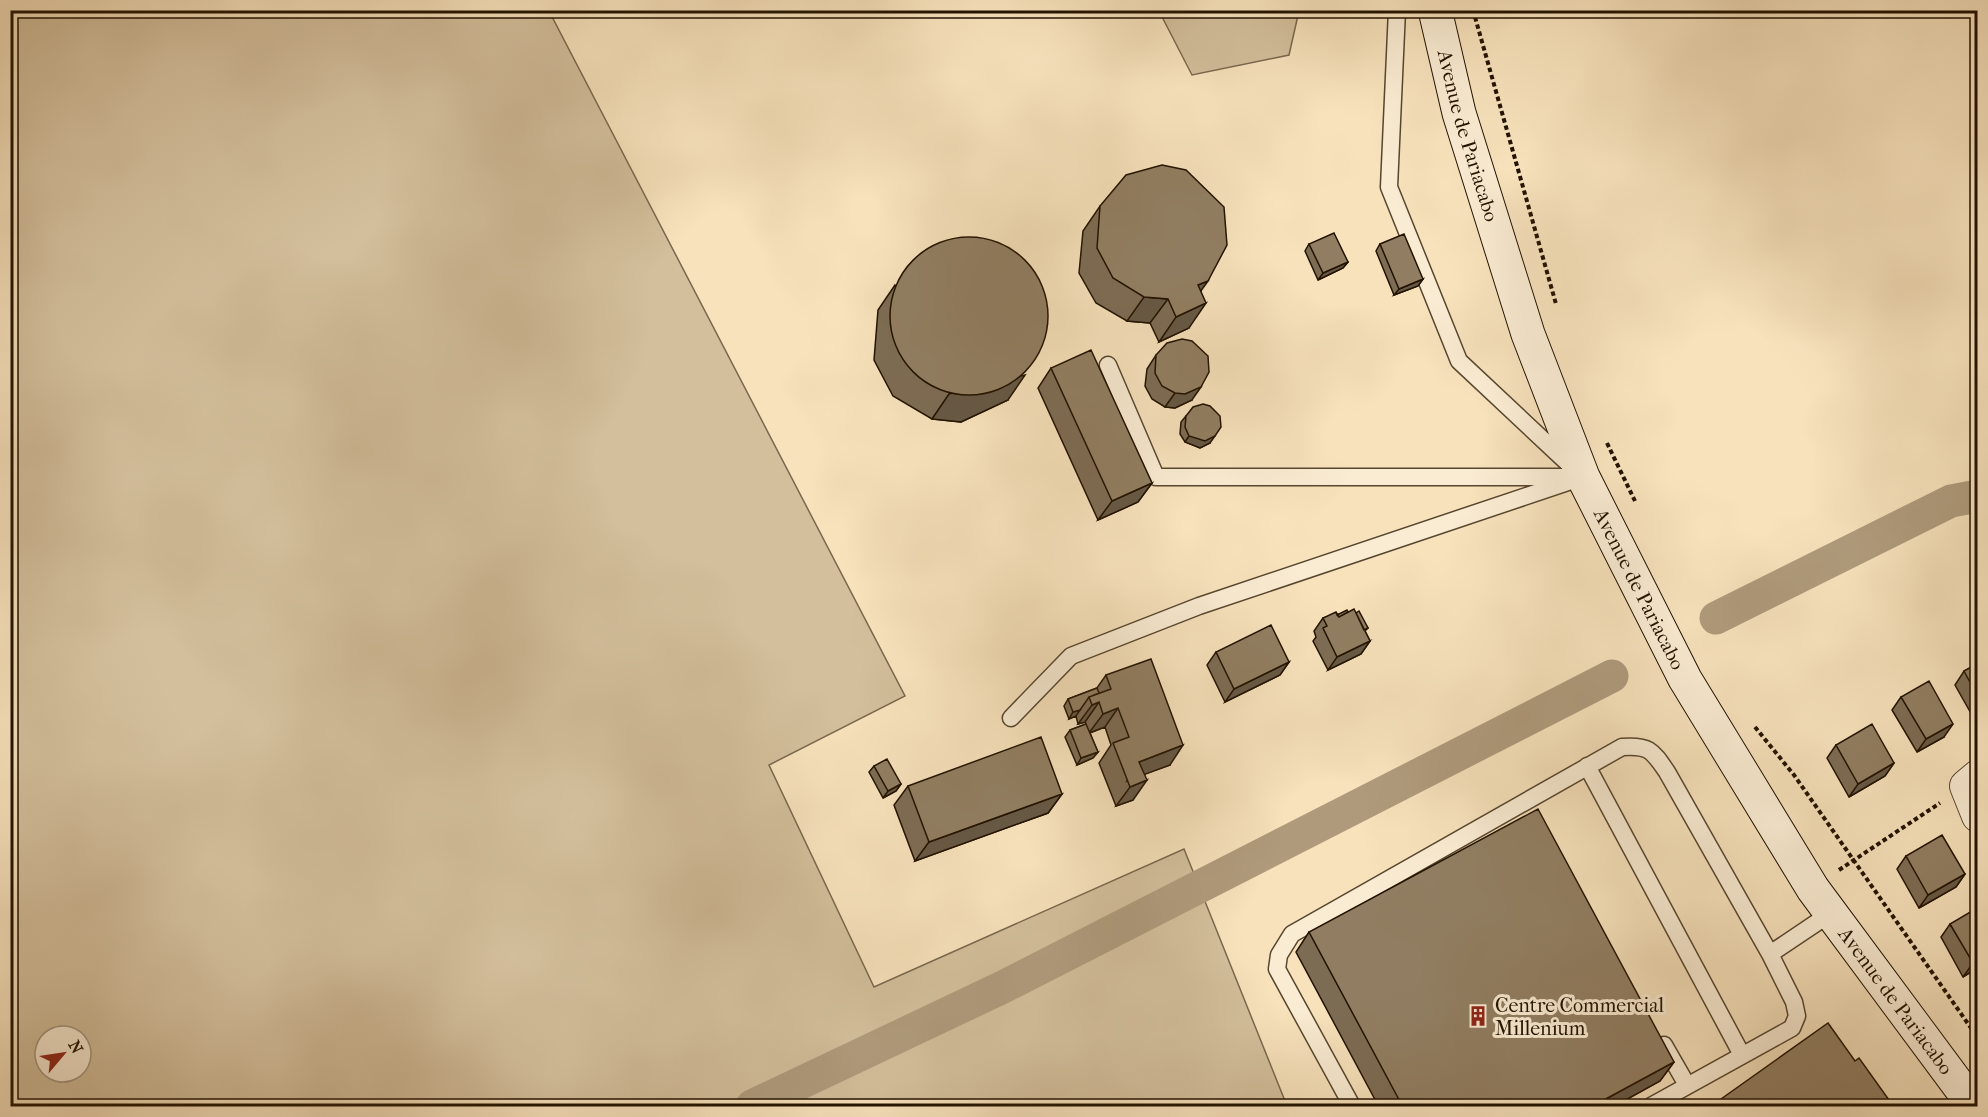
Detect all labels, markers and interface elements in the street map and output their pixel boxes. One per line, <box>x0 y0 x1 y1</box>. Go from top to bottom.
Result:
street label: Avenue de Pariacabo <box>1433 47 1504 224</box>
street label: Avenue de Pariacabo <box>1589 504 1690 673</box>
street label: Avenue de Pariacabo <box>1833 922 1958 1079</box>
place label: Centre Commercial Millenium <box>1495 994 1665 1040</box>
building icon: Centre Commercial Millenium <box>1466 1004 1490 1028</box>
north arrow <box>33 1024 93 1084</box>
text: N <box>64 1037 87 1058</box>

